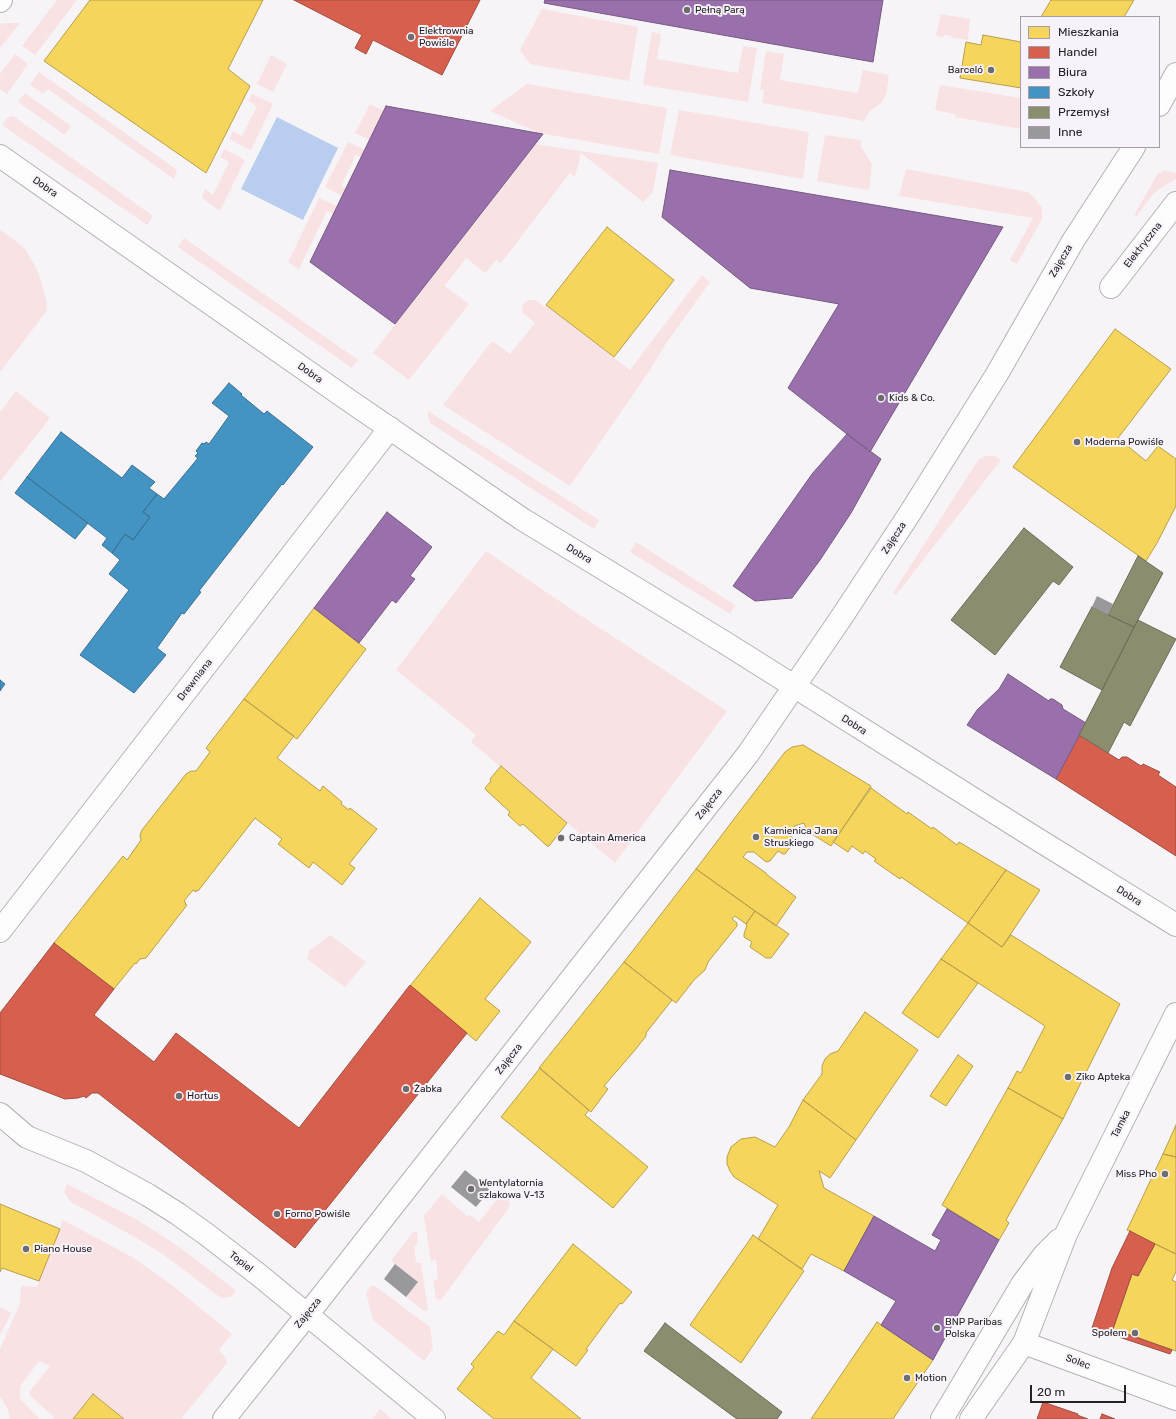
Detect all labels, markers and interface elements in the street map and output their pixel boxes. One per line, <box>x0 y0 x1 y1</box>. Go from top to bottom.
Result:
place label: Pełną Parą <box>695 4 745 16</box>
marker: Pełną Parą <box>682 5 692 15</box>
legend <box>1020 16 1160 148</box>
place label: Elektrownia Powiśle <box>419 25 473 48</box>
text: Mieszkania <box>1058 25 1119 39</box>
marker: Elektrownia Powiśle <box>406 32 416 42</box>
text: Handel <box>1058 45 1097 59</box>
place label: Barceló <box>948 64 983 76</box>
marker: Barceló <box>986 65 996 75</box>
text: Biura <box>1058 65 1087 79</box>
text: Szkoły <box>1058 85 1094 99</box>
text: Przemysł <box>1058 105 1109 119</box>
text: Inne <box>1058 125 1083 139</box>
street label: Dobra <box>30 174 60 200</box>
street label: Elektryczna <box>1121 220 1165 270</box>
street label: Zajęcza <box>1047 242 1075 280</box>
street label: Dobra <box>295 360 325 386</box>
place label: Kids & Co. <box>889 392 935 404</box>
marker: Kids & Co. <box>876 393 886 403</box>
place label: Moderna Powiśle <box>1085 436 1164 448</box>
marker: Moderna Powiśle <box>1072 437 1082 447</box>
street label: Zajęcza <box>879 520 909 556</box>
street label: Dobra <box>564 542 594 566</box>
street label: Drewniana <box>175 657 215 703</box>
street label: Dobra <box>839 713 869 737</box>
street label: Zajęcza <box>693 786 725 822</box>
place label: Kamienica Jana Struskiego <box>764 825 838 848</box>
place label: Captain America <box>569 832 646 844</box>
marker: Kamienica Jana Struskiego <box>751 832 761 842</box>
marker: Captain America <box>556 833 566 843</box>
street label: Dobra <box>1114 884 1144 908</box>
street label: Zajęcza <box>493 1041 525 1077</box>
place label: Ziko Apteka <box>1076 1071 1130 1083</box>
marker: Ziko Apteka <box>1063 1072 1073 1082</box>
place label: Żabka <box>414 1083 442 1095</box>
marker: Żabka <box>401 1084 411 1094</box>
place label: Hortus <box>187 1090 219 1102</box>
marker: Hortus <box>174 1091 184 1101</box>
street label: Tamka <box>1109 1108 1133 1140</box>
place label: Miss Pho <box>1116 1168 1157 1180</box>
marker: Miss Pho <box>1160 1169 1170 1179</box>
place label: Wentylatornia szlakowa V-13 <box>479 1177 544 1200</box>
marker: Wentylatornia szlakowa V-13 <box>466 1184 476 1194</box>
place label: Forno Powiśle <box>285 1208 350 1220</box>
marker: Forno Powiśle <box>272 1209 282 1219</box>
place label: Piano House <box>34 1243 92 1255</box>
marker: Piano House <box>21 1244 31 1254</box>
street label: Topiel <box>227 1249 255 1275</box>
street label: Zajęcza <box>292 1295 324 1331</box>
place label: BNP Paribas Polska <box>945 1316 1002 1340</box>
marker: BNP Paribas Polska <box>932 1323 942 1333</box>
place label: Społem <box>1092 1327 1127 1339</box>
marker: Społem <box>1130 1328 1140 1338</box>
street label: Solec <box>1064 1352 1092 1372</box>
place label: Motion <box>915 1372 947 1384</box>
marker: Motion <box>902 1373 912 1383</box>
scale bar <box>1032 1377 1128 1403</box>
text: 20 m <box>1037 1385 1065 1399</box>

